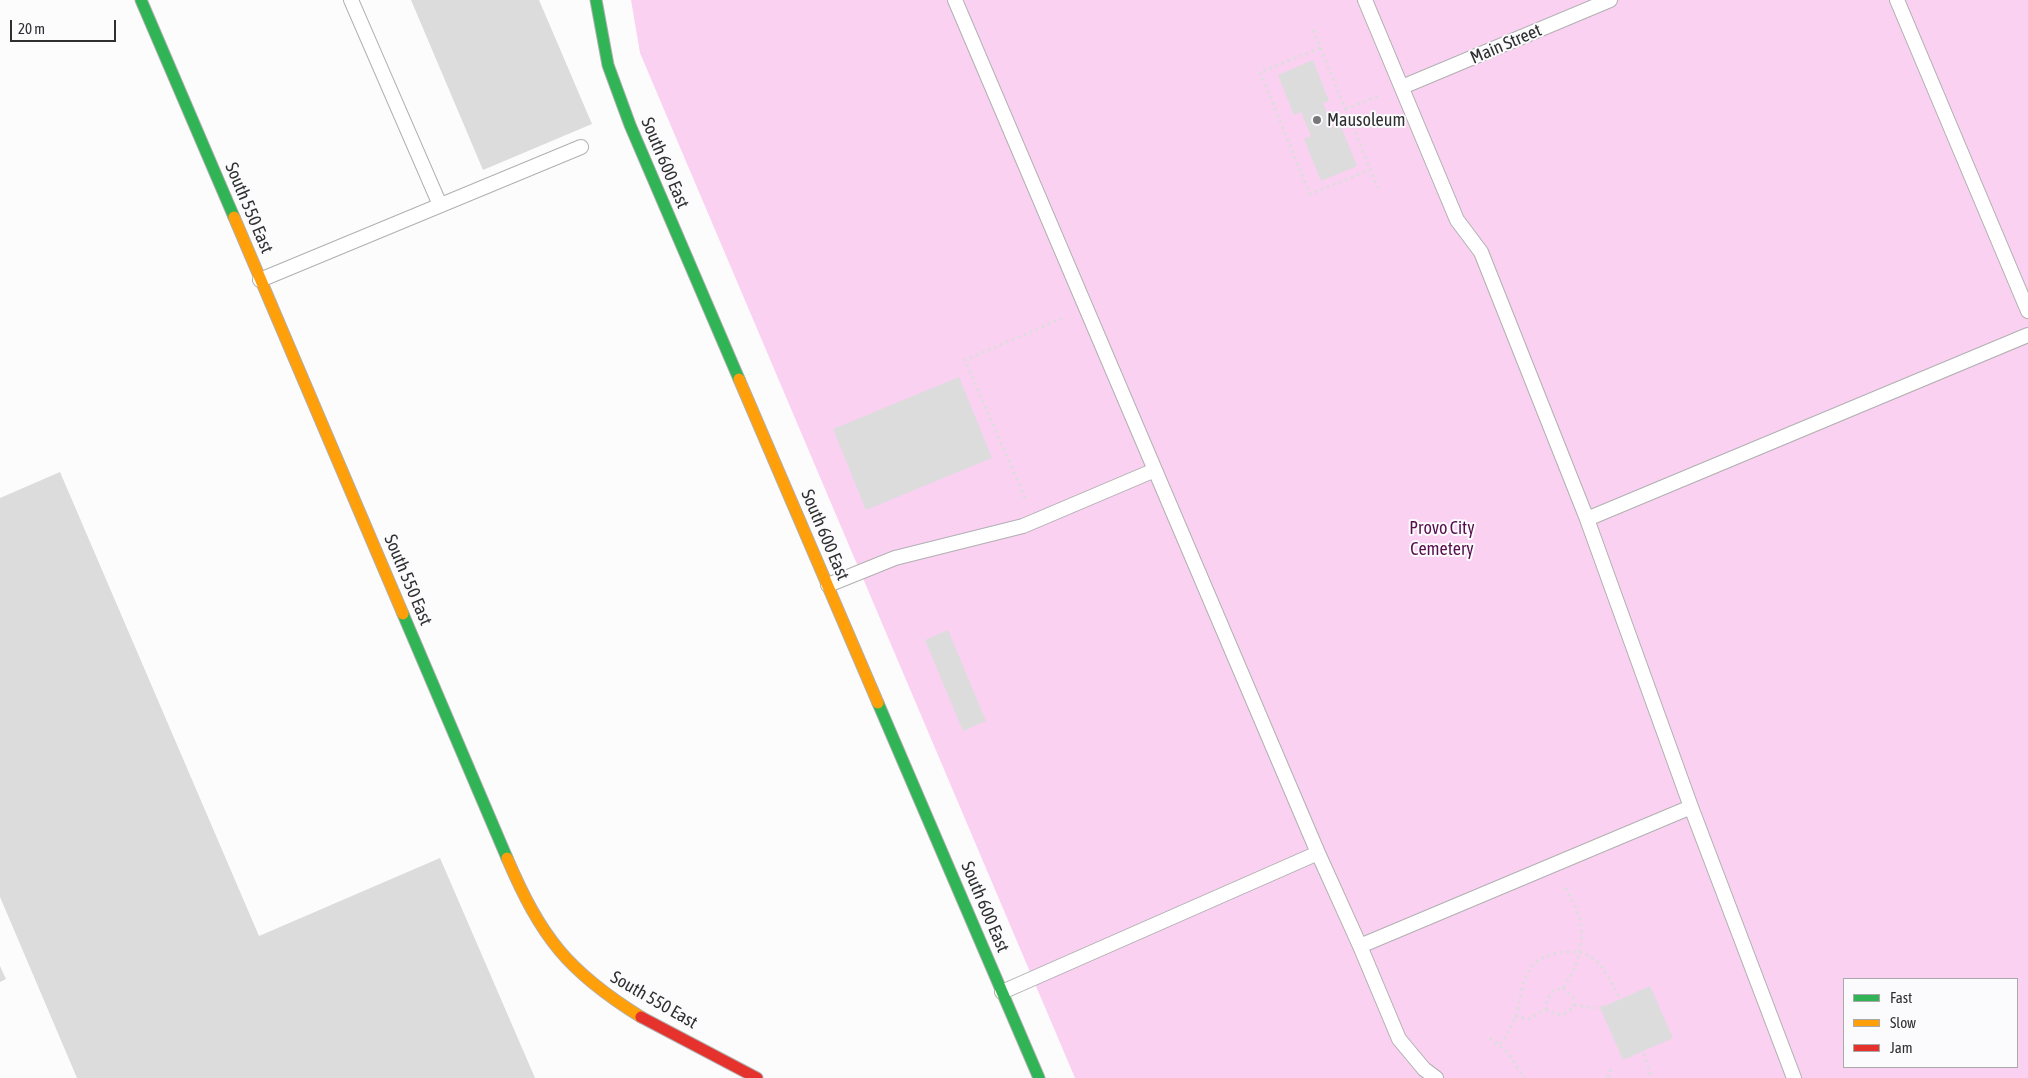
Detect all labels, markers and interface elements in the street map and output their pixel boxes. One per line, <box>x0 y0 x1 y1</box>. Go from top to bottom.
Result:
scale bar <box>12 10 119 42</box>
street label: Main Street <box>1467 19 1545 69</box>
text: 20 m <box>18 20 45 37</box>
place label: Mausoleum <box>1327 109 1405 131</box>
street label: South 600 East <box>636 114 694 212</box>
marker: Mausoleum <box>1311 114 1323 126</box>
street label: South 550 East <box>220 159 278 257</box>
street label: South 600 East <box>796 486 854 584</box>
park label: Provo City Cemetery <box>1409 517 1475 560</box>
street label: South 550 East <box>379 531 437 629</box>
street label: South 600 East <box>956 858 1014 956</box>
street label: South 550 East <box>607 967 701 1033</box>
legend <box>1843 978 2018 1068</box>
text: Fast <box>1890 989 1912 1006</box>
text: Slow <box>1890 1014 1916 1031</box>
text: Jam <box>1890 1039 1913 1056</box>

